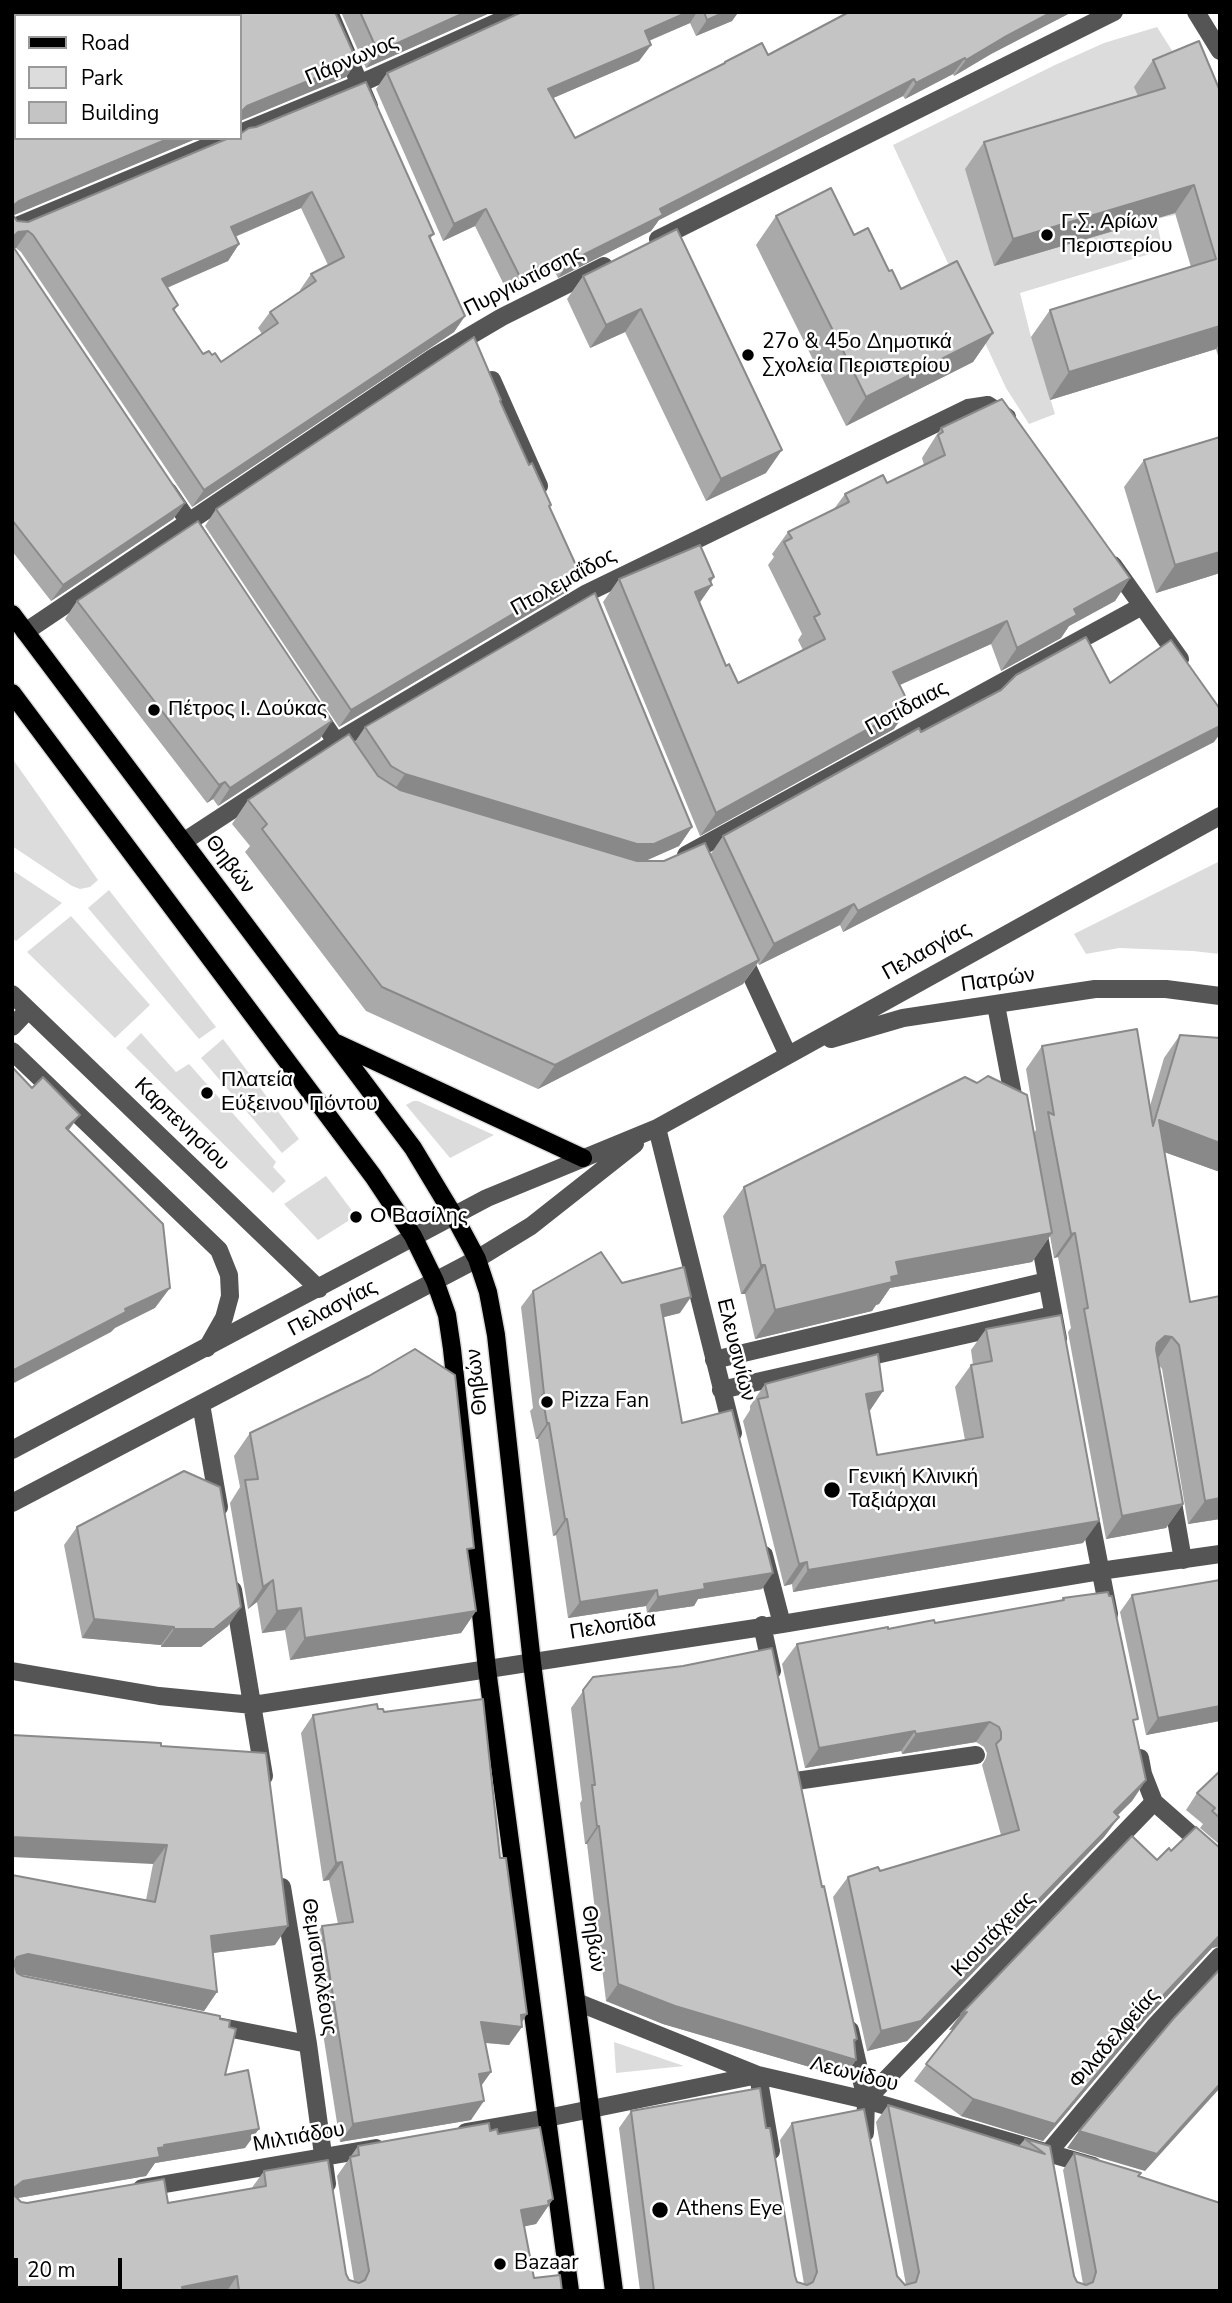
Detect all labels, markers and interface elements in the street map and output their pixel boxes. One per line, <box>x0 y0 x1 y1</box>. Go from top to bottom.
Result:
legend <box>14 14 242 140</box>
text: Road <box>81 29 130 57</box>
street label: Πάρνωνος <box>302 30 402 92</box>
text: Park <box>81 64 123 92</box>
text: Building <box>81 99 159 127</box>
place label: Γ.Σ. Αρίων Περιστερίου <box>1061 210 1173 260</box>
marker: Γ.Σ. Αρίων Περιστερίου <box>1039 227 1055 243</box>
street label: Πυργιωτίσσης <box>460 241 588 323</box>
place label: 27ο & 45ο Δημοτικά Σχολεία Περιστερίου <box>762 330 952 380</box>
marker: 27ο & 45ο Δημοτικά Σχολεία Περιστερίου <box>740 347 756 363</box>
street label: Πτολεμαΐδος <box>507 544 621 622</box>
street label: Ποτίδαιας <box>861 676 953 742</box>
place label: Πέτρος Ι. Δούκας <box>168 697 327 723</box>
marker: Πέτρος Ι. Δούκας <box>146 702 162 718</box>
street label: Θηβών <box>199 831 259 899</box>
street label: Πελασγίας <box>878 917 976 987</box>
street label: Πατρών <box>959 963 1037 999</box>
place label: Πλατεία Εύξεινου Πόντου <box>221 1068 377 1118</box>
street label: Καρπενησίου <box>128 1073 234 1177</box>
marker: Πλατεία Εύξεινου Πόντου <box>199 1085 215 1101</box>
place label: Ο Βασίλης <box>370 1204 468 1230</box>
marker: Ο Βασίλης <box>348 1209 364 1225</box>
street label: Πελασγίας <box>284 1275 382 1343</box>
street label: Ελευσινίων <box>710 1296 760 1404</box>
street label: Θηβών <box>462 1347 494 1417</box>
place label: Pizza Fan <box>561 1389 649 1415</box>
marker: Pizza Fan <box>539 1394 555 1410</box>
place label: Γενική Κλινική Ταξιάρχαι <box>848 1465 978 1515</box>
marker: Γενική Κλινική Ταξιάρχαι <box>822 1480 842 1500</box>
street label: Πελοπίδα <box>568 1608 658 1646</box>
street label: Κιουτάχειας <box>947 1887 1041 1983</box>
street label: Θεμιστοκλέους <box>295 1897 341 2037</box>
street label: Θηβών <box>575 1904 609 1974</box>
street label: Φιλαδελφείας <box>1065 1984 1165 2094</box>
street label: Λεωνίδου <box>807 2052 901 2098</box>
street label: Μιλτιάδου <box>251 2118 347 2158</box>
place label: Athens Eye <box>676 2197 783 2223</box>
marker: Athens Eye <box>650 2200 670 2220</box>
scale bar <box>18 2244 126 2288</box>
place label: Bazaar <box>514 2251 579 2277</box>
text: 20 m <box>27 2256 76 2284</box>
marker: Bazaar <box>492 2256 508 2272</box>

